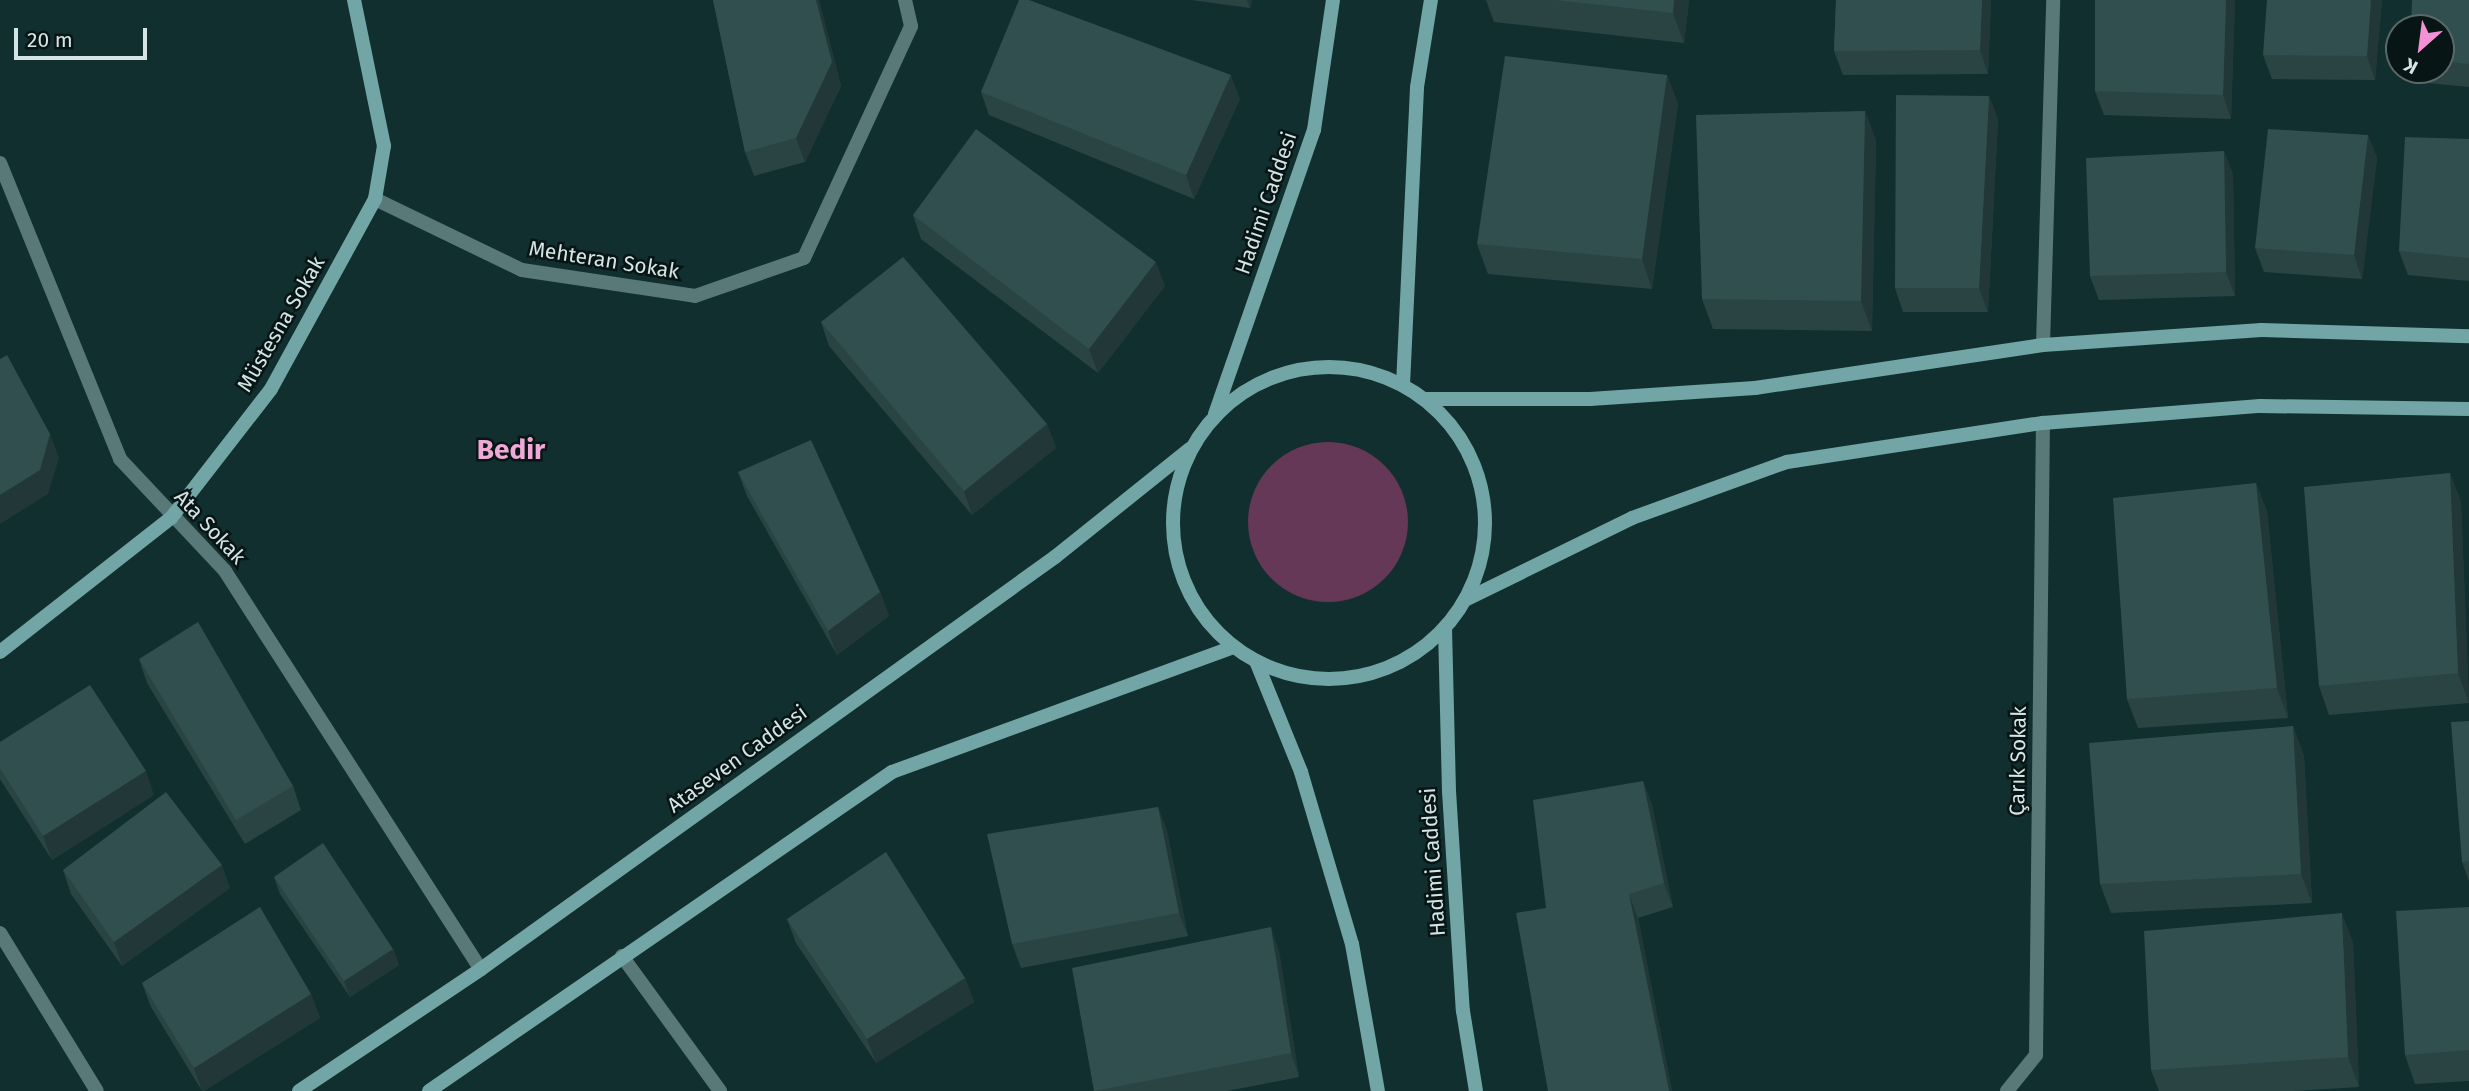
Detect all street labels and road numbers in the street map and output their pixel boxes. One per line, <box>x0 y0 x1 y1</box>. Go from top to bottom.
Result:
street label: Hadimi Caddesi <box>1230 128 1302 278</box>
street label: Mehteran Sokak <box>527 236 681 284</box>
street label: Müstesna Sokak <box>232 252 330 396</box>
street label: Ata Sokak <box>169 484 251 570</box>
street label: Ataseven Caddesi <box>662 700 812 818</box>
street label: Çarık Sokak <box>2004 706 2032 816</box>
street label: Hadimi Caddesi <box>1415 787 1451 937</box>

